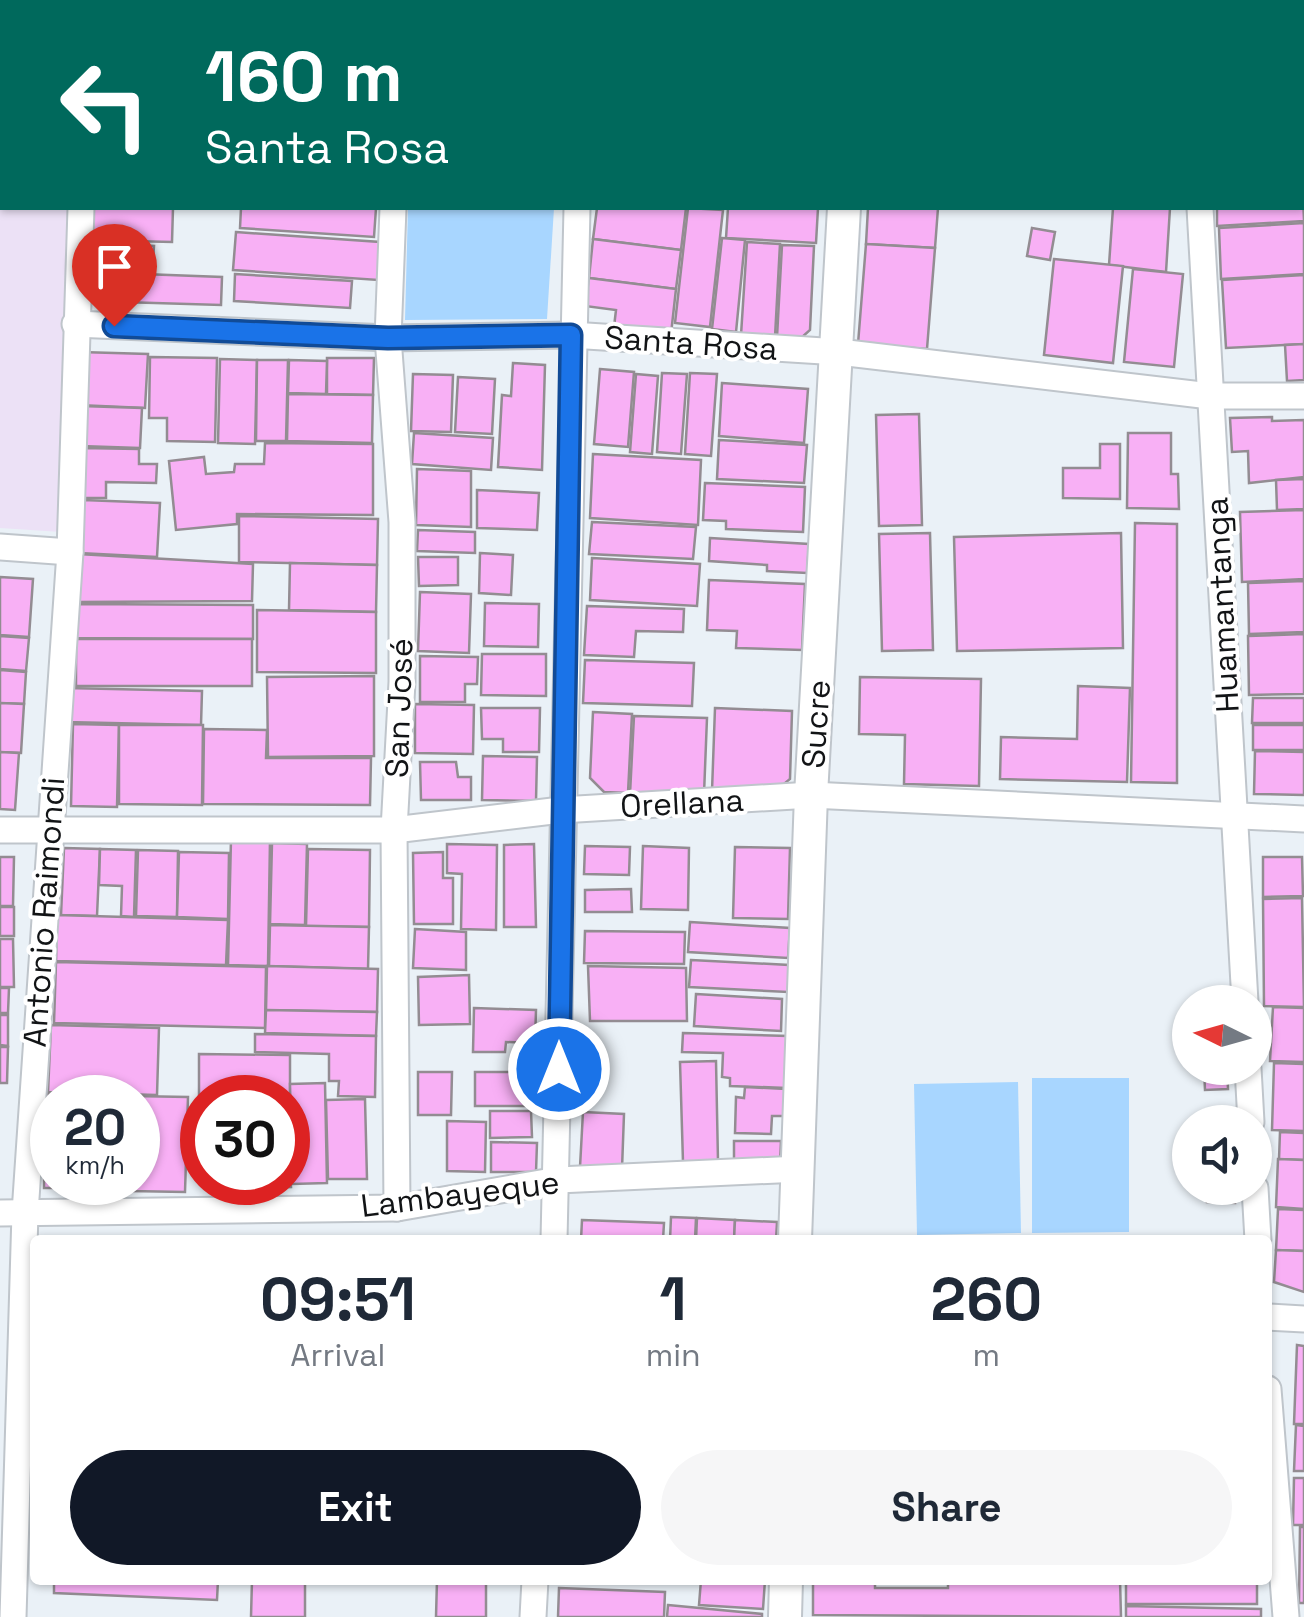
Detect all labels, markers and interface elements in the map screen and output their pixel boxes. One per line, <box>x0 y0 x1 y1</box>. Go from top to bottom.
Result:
text: 160 m <box>205 32 403 121</box>
icon: left <box>40 40 170 170</box>
text: Santa Rosa <box>205 119 449 176</box>
pin <box>72 224 157 327</box>
icon: arrive <box>87 239 142 294</box>
street label: Santa Rosa <box>603 317 779 369</box>
street label: Huamantanga <box>1196 496 1248 714</box>
street label: San José <box>377 638 421 778</box>
street label: Sucre <box>793 678 839 770</box>
street label: Antonio Raimondi <box>15 776 73 1048</box>
street label: Orellana <box>619 780 745 826</box>
north arrow <box>1172 985 1272 1085</box>
map controls <box>1172 985 1272 1205</box>
position arrow <box>507 1017 611 1121</box>
speed limit sign: 30 <box>180 1075 310 1205</box>
text: 20 <box>64 1096 126 1160</box>
button: sound <box>1172 1105 1272 1205</box>
text: km/h <box>65 1149 125 1181</box>
street label: Lambayeque <box>358 1162 562 1226</box>
text: 09:51 <box>260 1261 416 1338</box>
text: 1 <box>660 1261 687 1338</box>
text: 260 <box>931 1261 1042 1338</box>
text: Arrival <box>290 1335 385 1375</box>
text: min <box>646 1335 701 1375</box>
text: m <box>973 1335 1000 1375</box>
button: Exit <box>70 1450 641 1565</box>
button: Share <box>661 1450 1232 1565</box>

